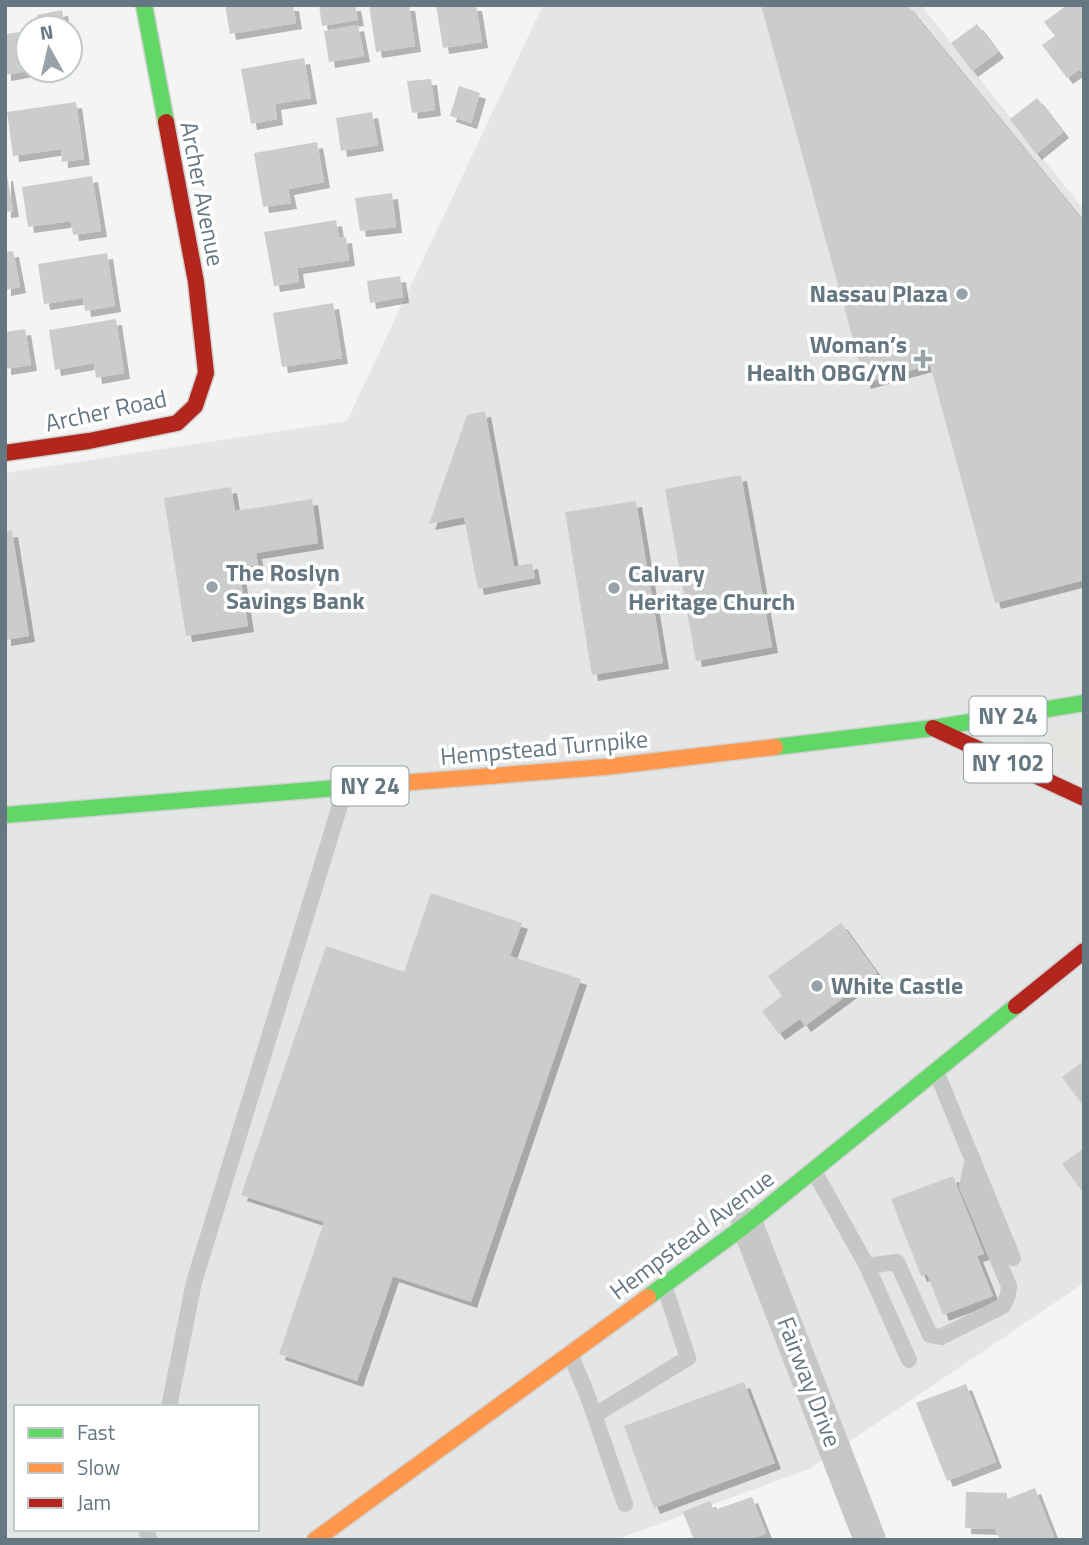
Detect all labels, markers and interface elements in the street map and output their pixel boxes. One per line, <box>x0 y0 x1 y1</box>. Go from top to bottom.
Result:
north arrow <box>14 14 84 84</box>
text: N <box>38 16 55 47</box>
street label: Archer Avenue <box>171 118 235 269</box>
place label: Nassau Plaza <box>810 275 948 311</box>
marker: Nassau Plaza <box>954 286 970 302</box>
place label: Woman’s Health OBG/YN <box>747 326 907 390</box>
marker: Woman’s Health OBG/YN <box>913 349 933 369</box>
street label: Archer Road <box>42 380 170 440</box>
place label: The Roslyn Savings Bank <box>226 554 365 618</box>
place label: Calvary Heritage Church <box>628 555 795 619</box>
marker: The Roslyn Savings Bank <box>204 579 220 595</box>
marker: Calvary Heritage Church <box>606 580 622 596</box>
road number: NY 24 <box>970 696 1046 736</box>
street label: Hempstead Turnpike <box>439 720 649 774</box>
road number: NY 102 <box>964 744 1052 782</box>
road number: NY 24 <box>332 766 408 806</box>
place label: White Castle <box>831 967 963 1003</box>
marker: White Castle <box>809 978 825 994</box>
street label: Hempstead Avenue <box>602 1160 781 1308</box>
street label: Fairway Drive <box>769 1311 851 1452</box>
legend <box>14 1405 259 1531</box>
text: Fast <box>77 1416 116 1448</box>
text: Slow <box>77 1451 120 1483</box>
text: Jam <box>77 1486 111 1518</box>

